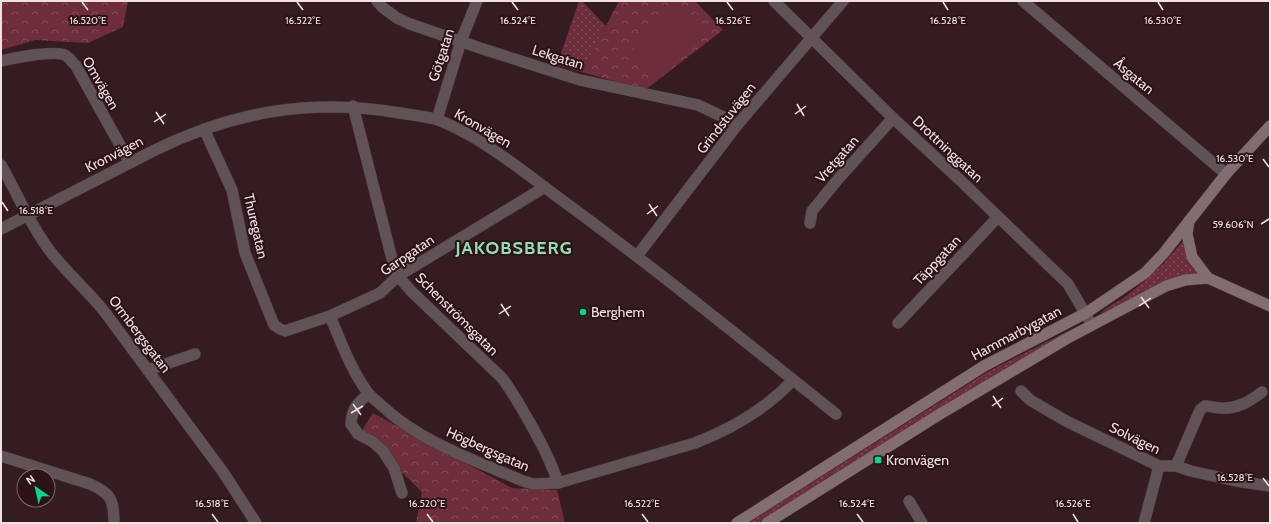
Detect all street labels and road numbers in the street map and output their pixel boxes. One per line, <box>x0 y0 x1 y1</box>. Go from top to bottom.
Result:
street label: Götgatan <box>424 26 458 84</box>
street label: Lekgatan <box>530 41 586 73</box>
street label: Omvägen <box>79 53 123 113</box>
street label: Åsgatan <box>1110 54 1158 98</box>
street label: Grindstuvägen <box>693 79 760 157</box>
street label: Kronvägen <box>451 104 515 152</box>
street label: Drottninggatan <box>909 112 987 186</box>
street label: Vretgatan <box>812 131 863 186</box>
street label: Kronvägen <box>82 132 146 176</box>
street label: Thuregatan <box>240 192 272 261</box>
street label: Garpgatan <box>377 230 438 280</box>
street label: Täppgatan <box>909 231 965 289</box>
street label: Schenströmsgatan <box>412 269 503 360</box>
street label: Ormbergsgatan <box>105 292 175 376</box>
street label: Hammarbygatan <box>968 302 1064 364</box>
street label: Solvägen <box>1107 418 1164 458</box>
street label: Högbergsgatan <box>444 423 533 475</box>

